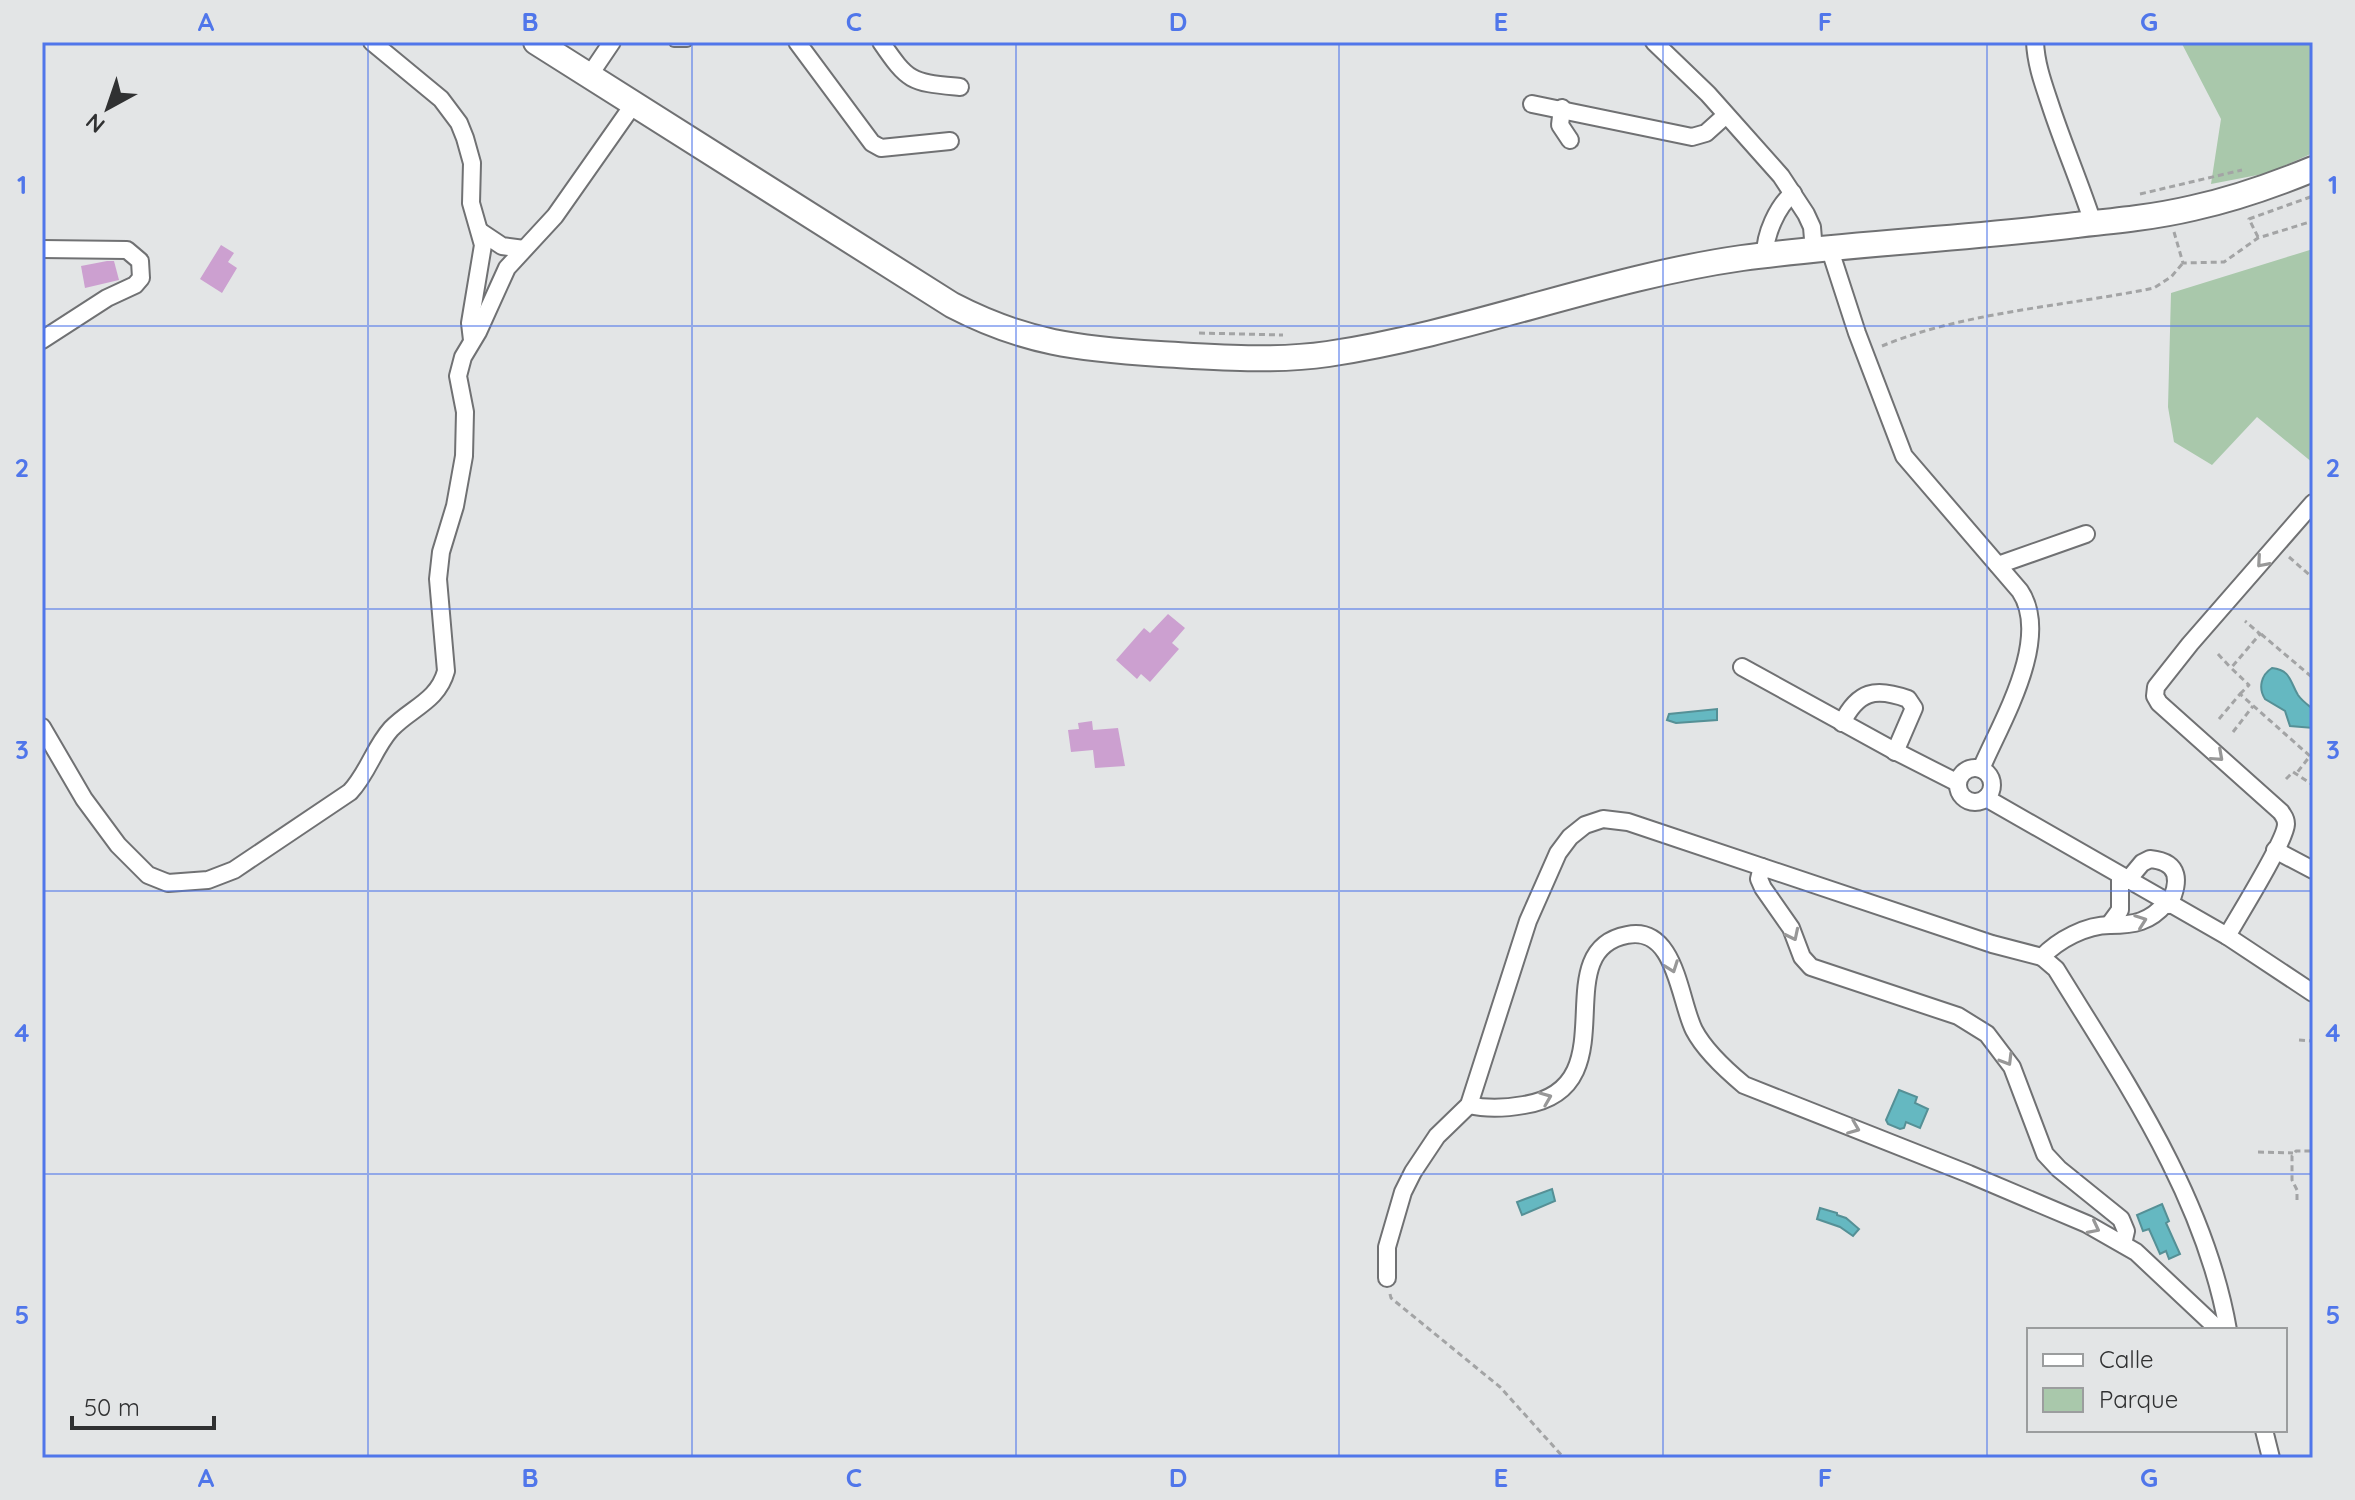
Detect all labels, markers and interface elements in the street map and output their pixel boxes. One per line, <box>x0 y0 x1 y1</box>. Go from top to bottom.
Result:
text: A <box>198 5 215 38</box>
text: B <box>521 5 539 38</box>
text: C <box>846 5 862 38</box>
text: D <box>1169 5 1187 38</box>
text: E <box>1494 5 1508 38</box>
text: F <box>1818 5 1832 38</box>
text: G <box>2140 5 2158 38</box>
north arrow <box>68 68 148 148</box>
text: N <box>80 107 110 139</box>
text: 1 <box>17 168 27 201</box>
text: 1 <box>2328 168 2338 201</box>
text: 2 <box>15 451 29 484</box>
text: 2 <box>2326 451 2340 484</box>
one-way arrow <box>2257 553 2272 568</box>
text: 3 <box>15 733 29 766</box>
text: 3 <box>2326 733 2340 766</box>
one-way arrow <box>2208 746 2223 760</box>
one-way arrow <box>2133 914 2147 930</box>
one-way arrow <box>1783 927 1799 942</box>
one-way arrow <box>1662 959 1679 973</box>
text: 4 <box>14 1016 30 1049</box>
text: 4 <box>2325 1016 2341 1049</box>
one-way arrow <box>1997 1052 2012 1066</box>
one-way arrow <box>1537 1092 1552 1108</box>
one-way arrow <box>1846 1118 1860 1134</box>
one-way arrow <box>2085 1218 2100 1234</box>
text: 5 <box>15 1298 29 1331</box>
text: 5 <box>2326 1298 2340 1331</box>
legend <box>2027 1328 2287 1432</box>
text: Calle <box>2099 1344 2154 1374</box>
scale bar <box>72 1380 214 1430</box>
text: Parque <box>2099 1384 2178 1414</box>
text: 50 m <box>84 1392 140 1422</box>
text: A <box>198 1461 215 1494</box>
text: B <box>521 1461 539 1494</box>
text: C <box>846 1461 862 1494</box>
text: D <box>1169 1461 1187 1494</box>
text: E <box>1494 1461 1508 1494</box>
text: F <box>1818 1461 1832 1494</box>
text: G <box>2140 1461 2158 1494</box>

